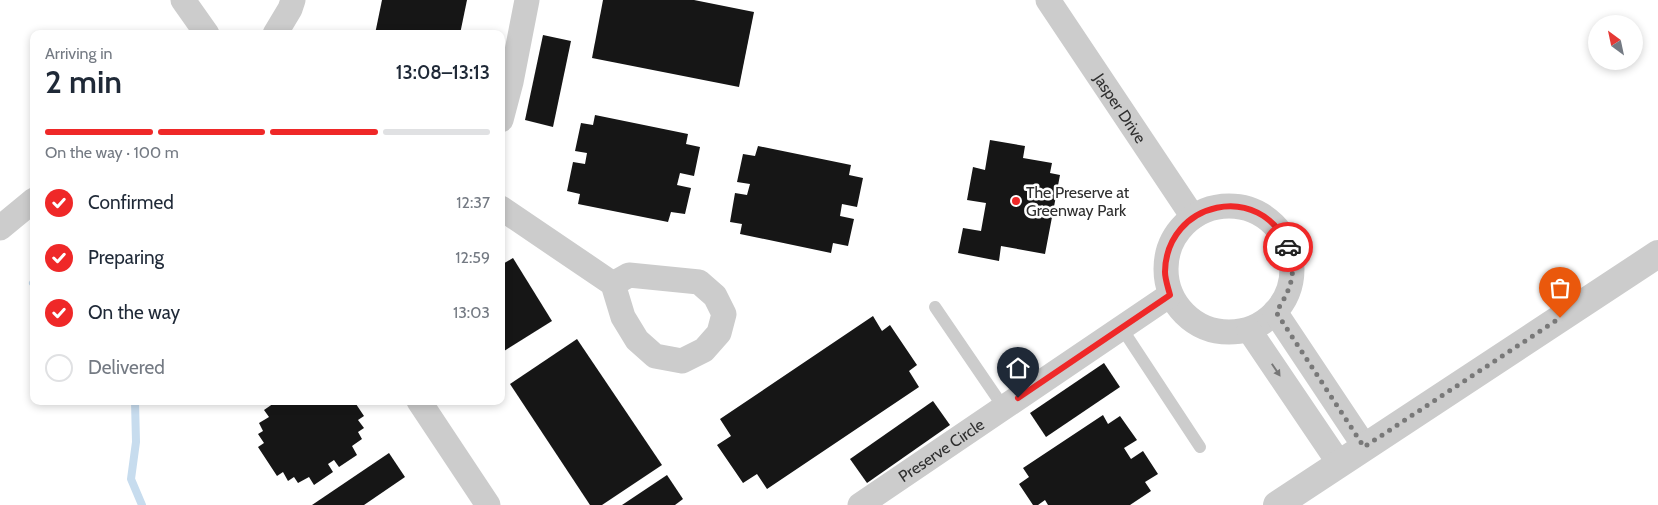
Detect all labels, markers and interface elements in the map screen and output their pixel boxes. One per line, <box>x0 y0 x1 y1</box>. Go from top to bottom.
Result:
north arrow <box>1588 15 1642 70</box>
map controls <box>1588 15 1643 70</box>
text: Arriving in <box>45 44 112 63</box>
text: 13:08–13:13 <box>396 61 490 84</box>
text: 2 min <box>45 62 122 101</box>
street label: Jasper Drive <box>1090 69 1150 147</box>
text: On the way · 100 m <box>45 143 179 162</box>
place label: The Preserve at Greenway Park <box>1026 183 1130 220</box>
icon: check <box>45 189 73 217</box>
text: Confirmed <box>88 191 174 214</box>
text: 12:37 <box>456 193 490 212</box>
marker: The Preserve at Greenway Park <box>1010 195 1022 207</box>
courier <box>1263 222 1313 272</box>
icon: car <box>1274 233 1302 261</box>
icon: check <box>45 244 73 272</box>
text: Preparing <box>88 246 164 269</box>
text: 12:59 <box>455 248 490 267</box>
pin <box>1539 267 1581 318</box>
icon: bag <box>1546 274 1574 302</box>
icon: check <box>45 299 73 327</box>
text: On the way <box>88 301 180 324</box>
text: 13:03 <box>453 303 490 322</box>
pin <box>997 347 1039 398</box>
icon: home <box>1004 354 1032 382</box>
text: Delivered <box>88 356 165 379</box>
one-way arrow <box>1272 363 1281 377</box>
street label: Preserve Circle <box>895 414 988 486</box>

